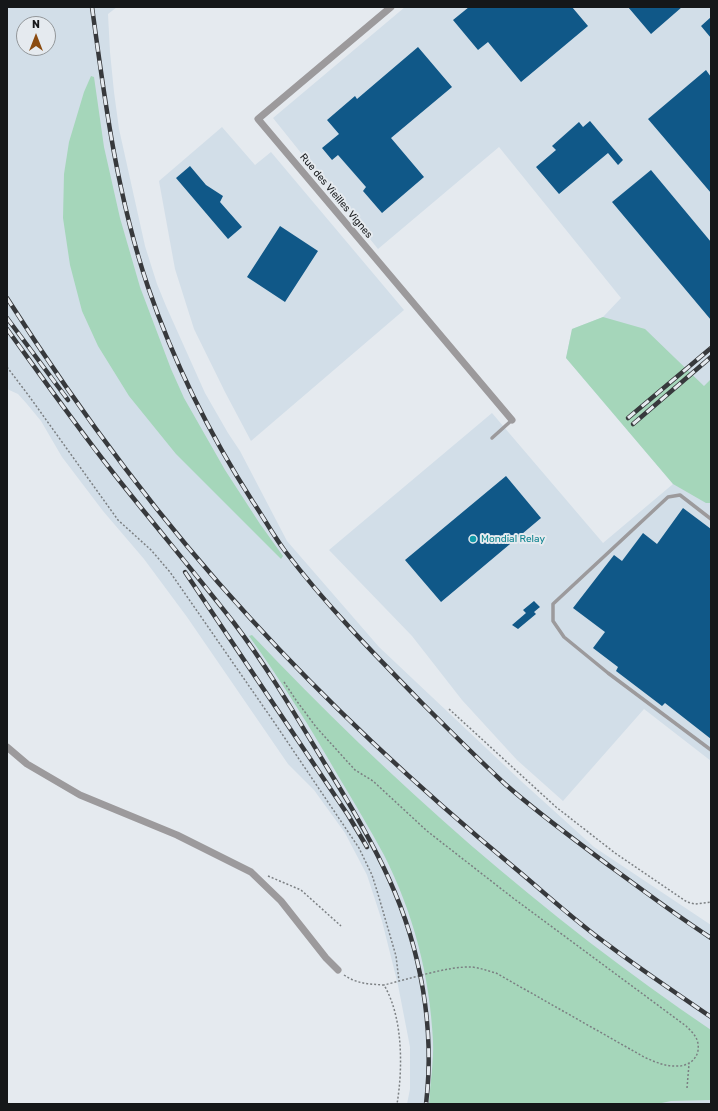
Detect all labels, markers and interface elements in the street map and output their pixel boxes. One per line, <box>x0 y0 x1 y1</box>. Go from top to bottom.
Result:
north arrow <box>16 16 56 56</box>
text: N <box>32 18 40 31</box>
street label: Rue des Vieilles Vignes <box>297 151 375 241</box>
place label: Mondial Relay <box>481 533 545 545</box>
marker: Mondial Relay <box>468 534 478 544</box>

